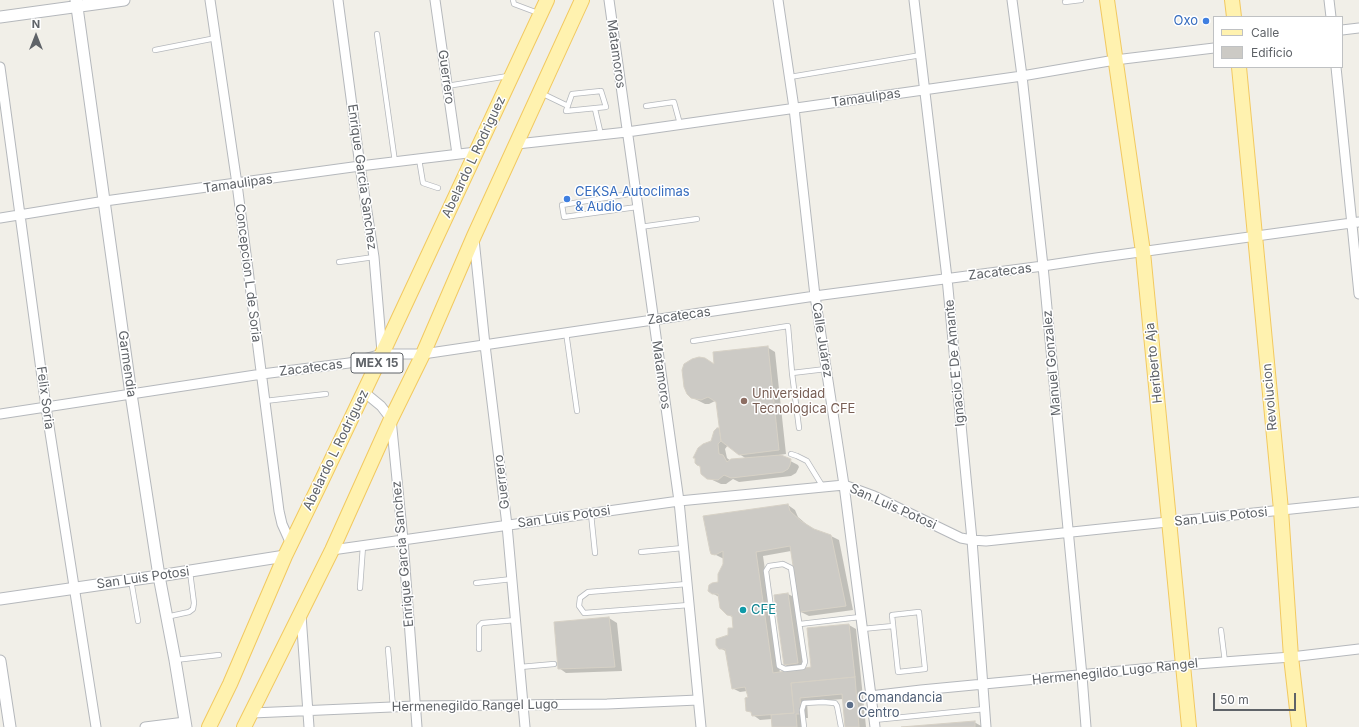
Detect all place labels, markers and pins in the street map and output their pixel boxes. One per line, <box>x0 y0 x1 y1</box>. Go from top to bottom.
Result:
place label: Oxo <box>1173 13 1198 29</box>
marker: Oxo <box>1201 16 1211 26</box>
place label: CEKSA Autoclimas & Audio <box>575 184 690 215</box>
marker: CEKSA Autoclimas & Audio <box>562 194 572 204</box>
place label: Universidad Tecnologica CFE <box>752 386 855 417</box>
marker: Universidad Tecnologica CFE <box>739 396 749 406</box>
place label: CFE <box>751 602 776 618</box>
marker: CFE <box>738 605 748 615</box>
place label: Comandancia Centro <box>858 690 942 721</box>
marker: Comandancia Centro <box>845 700 855 710</box>

